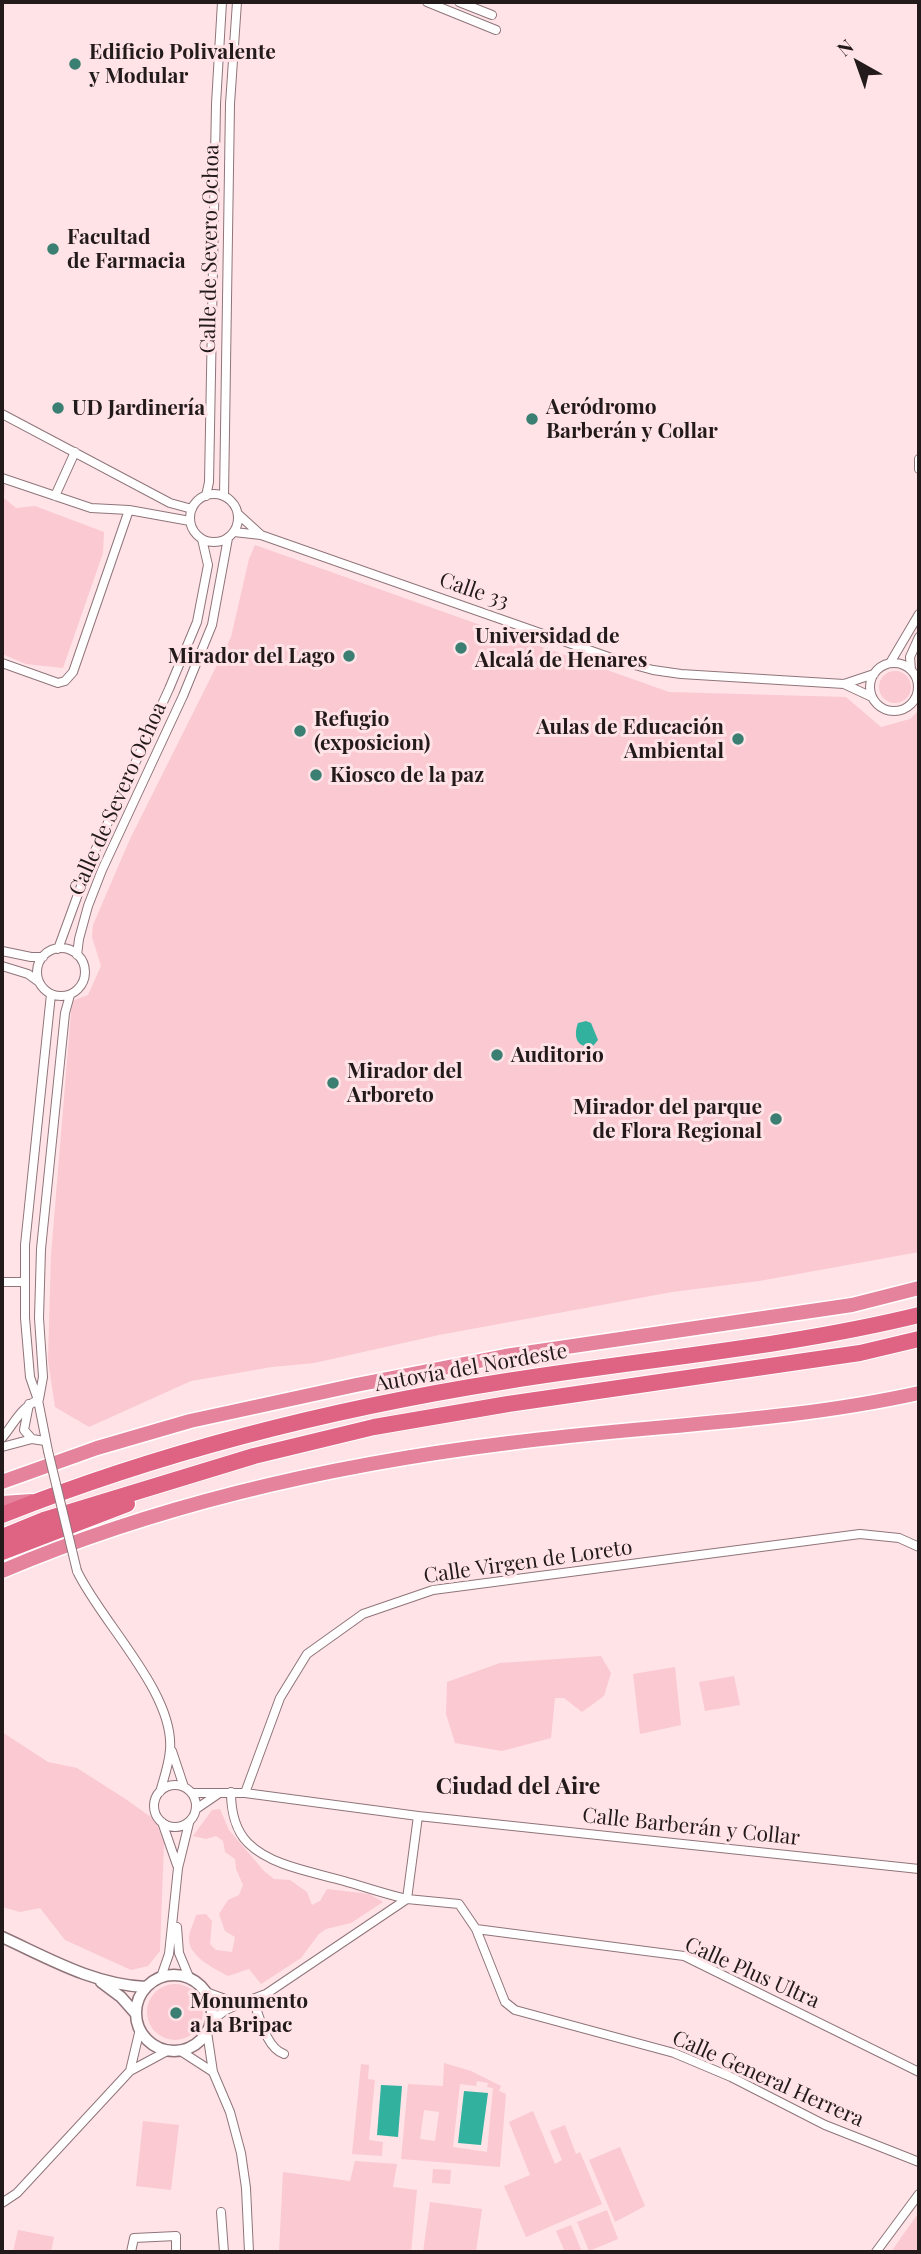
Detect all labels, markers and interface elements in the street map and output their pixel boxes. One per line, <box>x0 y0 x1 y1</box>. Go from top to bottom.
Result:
north arrow <box>823 28 893 98</box>
text: N <box>831 33 858 61</box>
place label: Edificio Polivalente y Modular <box>89 39 276 89</box>
marker: Edificio Polivalente y Modular <box>67 56 83 72</box>
street label: Calle de Severo Ochoa <box>196 144 224 354</box>
place label: Facultad de Farmacia <box>67 224 186 274</box>
marker: Facultad de Farmacia <box>45 241 61 257</box>
place label: Aeródromo Barberán y Collar <box>546 394 718 444</box>
place label: UD Jardinería <box>72 395 205 421</box>
marker: UD Jardinería <box>50 400 66 416</box>
marker: Aeródromo Barberán y Collar <box>524 411 540 427</box>
street label: Calle 33 <box>436 567 512 615</box>
place label: Universidad de Alcalá de Henares <box>475 623 647 673</box>
marker: Universidad de Alcalá de Henares <box>453 640 469 656</box>
place label: Mirador del Lago <box>168 643 335 669</box>
marker: Mirador del Lago <box>341 648 357 664</box>
street label: Calle de Severo Ochoa <box>64 698 172 900</box>
place label: Refugio (exposicion) <box>314 706 430 756</box>
place label: Aulas de Educación Ambiental <box>536 714 724 764</box>
marker: Refugio (exposicion) <box>292 723 308 739</box>
marker: Aulas de Educación Ambiental <box>730 731 746 747</box>
place label: Kiosco de la paz <box>330 762 484 788</box>
marker: Kiosco de la paz <box>308 767 324 783</box>
place label: Auditorio <box>511 1042 604 1068</box>
marker: Auditorio <box>489 1047 505 1063</box>
place label: Mirador del Arboreto <box>347 1058 463 1108</box>
marker: Mirador del Arboreto <box>325 1075 341 1091</box>
place label: Mirador del parque de Flora Regional <box>573 1094 762 1144</box>
marker: Mirador del parque de Flora Regional <box>768 1111 784 1127</box>
street label: Autovía del Nordeste <box>373 1339 569 1397</box>
street label: Calle Virgen de Loreto <box>422 1535 634 1589</box>
district label: Ciudad del Aire <box>436 1773 600 1801</box>
street label: Calle Barberán y Collar <box>581 1803 801 1851</box>
street label: Calle Plus Ultra <box>681 1932 823 2014</box>
place label: Monumento a la Bripac <box>190 1988 308 2038</box>
marker: Monumento a la Bripac <box>168 2005 184 2021</box>
street label: Calle General Herrera <box>668 2025 868 2133</box>

